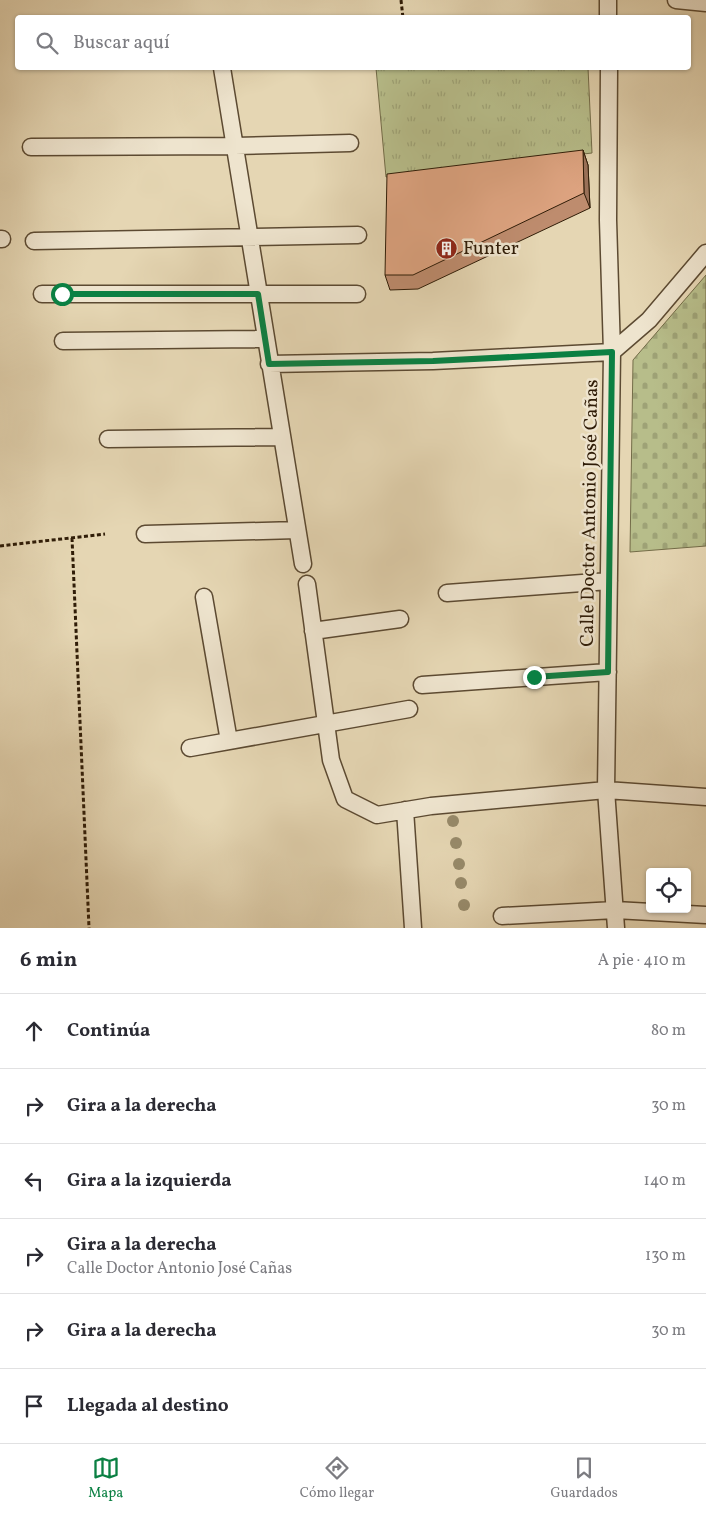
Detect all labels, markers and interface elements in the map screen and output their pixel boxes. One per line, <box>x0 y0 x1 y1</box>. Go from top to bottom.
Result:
search box <box>15 15 691 70</box>
icon: search <box>33 29 61 57</box>
text: Buscar aquí <box>73 30 170 56</box>
place label: Funter <box>463 236 519 262</box>
building icon: Funter <box>435 237 459 261</box>
route start <box>51 283 74 306</box>
street label: Calle Doctor Antonio José Cañas <box>575 379 605 647</box>
route end <box>523 666 546 689</box>
map controls <box>646 868 691 913</box>
button: locate <box>646 868 691 913</box>
text: 6 min <box>20 946 77 975</box>
text: A pie · 410 m <box>598 950 686 972</box>
icon: ahead <box>20 1017 48 1045</box>
text: Continúa <box>67 1018 150 1044</box>
text: 80 m <box>651 1020 686 1042</box>
icon: right <box>20 1092 48 1120</box>
text: Gira a la derecha <box>67 1093 217 1119</box>
text: 30 m <box>651 1095 686 1117</box>
icon: left <box>20 1167 48 1195</box>
text: Gira a la izquierda <box>67 1168 232 1194</box>
text: 140 m <box>644 1170 686 1192</box>
text: Gira a la derecha <box>67 1232 217 1258</box>
icon: right <box>20 1242 48 1270</box>
text: 130 m <box>645 1245 686 1267</box>
text: Calle Doctor Antonio José Cañas <box>67 1258 292 1280</box>
icon: right <box>20 1317 48 1345</box>
text: Gira a la derecha <box>67 1318 217 1344</box>
text: 30 m <box>651 1320 686 1342</box>
icon: arrive <box>20 1392 48 1420</box>
text: Llegada al destino <box>67 1393 229 1419</box>
tab: Mapa <box>88 1454 123 1503</box>
tab: Cómo llegar <box>300 1454 374 1503</box>
tab: Guardados <box>551 1454 618 1503</box>

